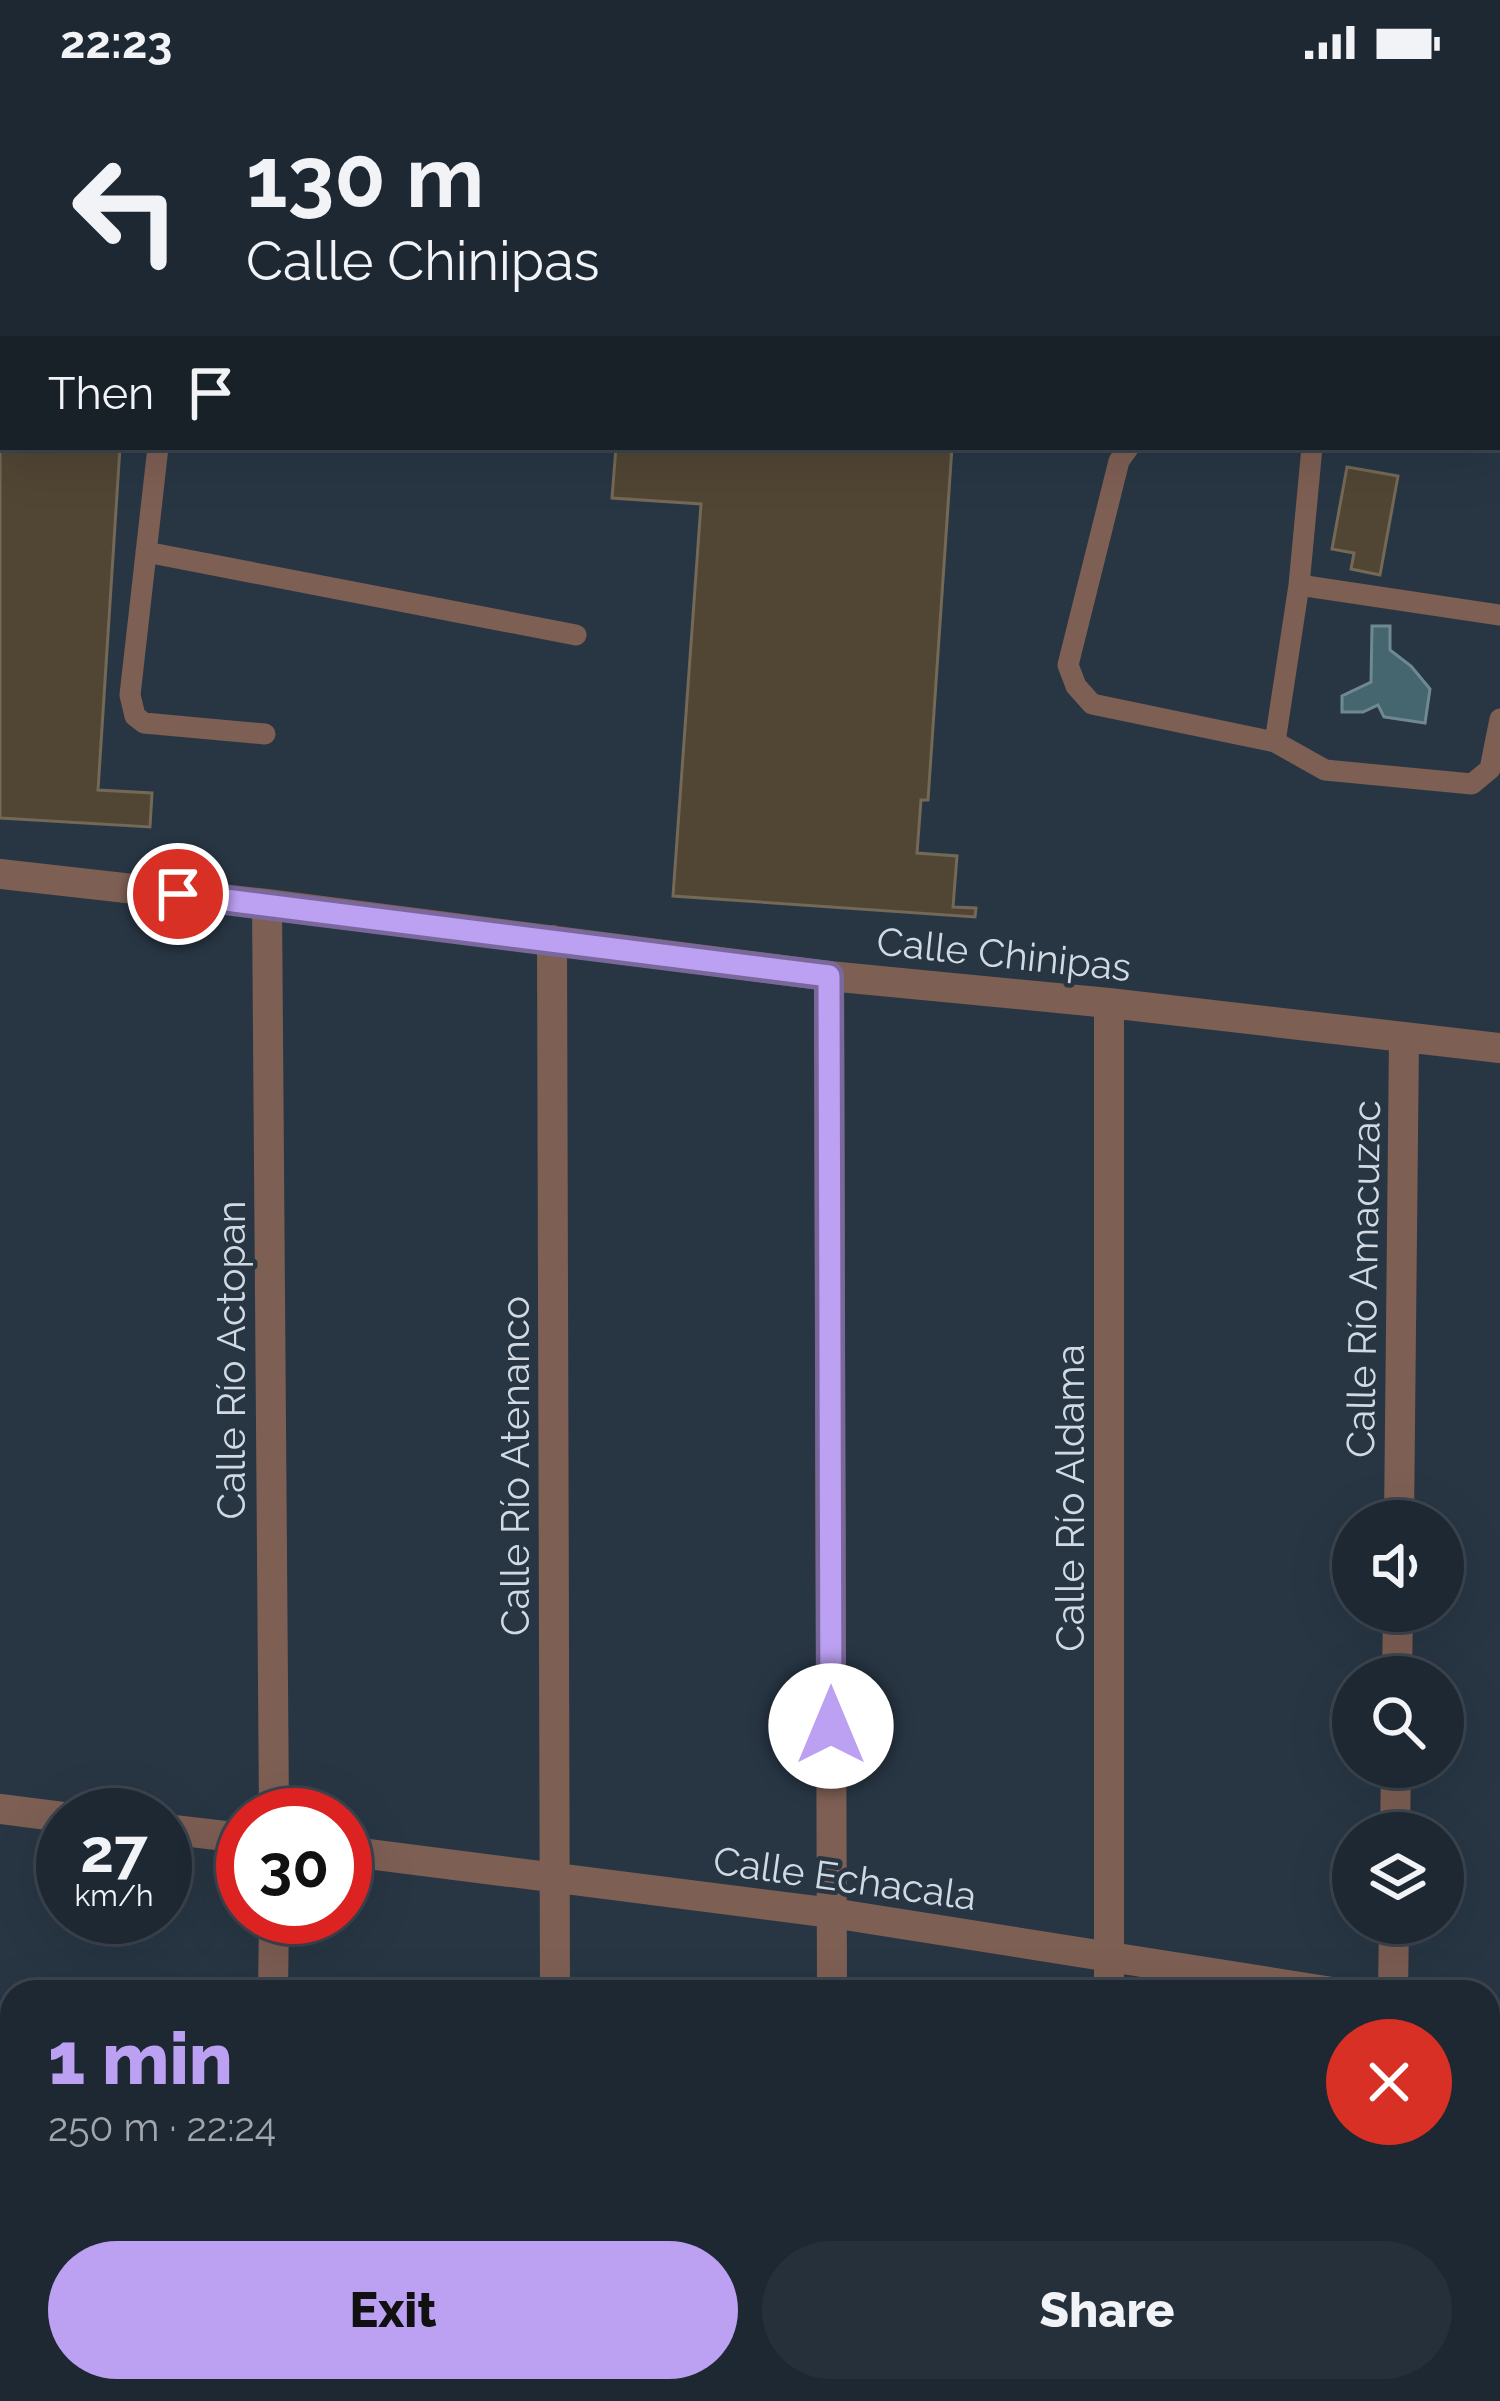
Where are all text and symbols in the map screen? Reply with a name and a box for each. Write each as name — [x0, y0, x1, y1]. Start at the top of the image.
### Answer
text: 22:23 — [60, 16, 172, 69]
text: 130 m — [246, 128, 484, 227]
icon: left — [48, 132, 204, 288]
text: Calle Chinipas — [246, 229, 600, 293]
icon: arrive — [178, 360, 244, 426]
text: Then — [48, 367, 154, 420]
pin — [127, 843, 229, 945]
icon: arrive — [145, 861, 211, 927]
street label: Calle Chinipas — [875, 918, 1133, 990]
street label: Calle Río Amacuzac — [1337, 1100, 1389, 1458]
street label: Calle Río Actopan — [208, 1201, 254, 1519]
street label: Calle Río Atenanco — [492, 1296, 538, 1636]
street label: Calle Río Aldama — [1047, 1344, 1093, 1652]
map controls — [1332, 1500, 1464, 1944]
button: sound — [1332, 1500, 1464, 1632]
button: search — [1332, 1656, 1464, 1788]
position arrow — [768, 1663, 894, 1789]
speed limit sign: 30 — [216, 1788, 372, 1944]
button: layers — [1332, 1812, 1464, 1944]
text: 27 — [80, 1816, 148, 1886]
street label: Calle Echacala — [711, 1837, 979, 1919]
text: km/h — [74, 1878, 154, 1913]
text: 1 min — [48, 2016, 233, 2101]
button: close — [1326, 2019, 1452, 2145]
text: 250 m · 22:24 — [48, 2104, 276, 2150]
button: Exit — [48, 2241, 738, 2379]
button: Share — [762, 2241, 1452, 2379]

